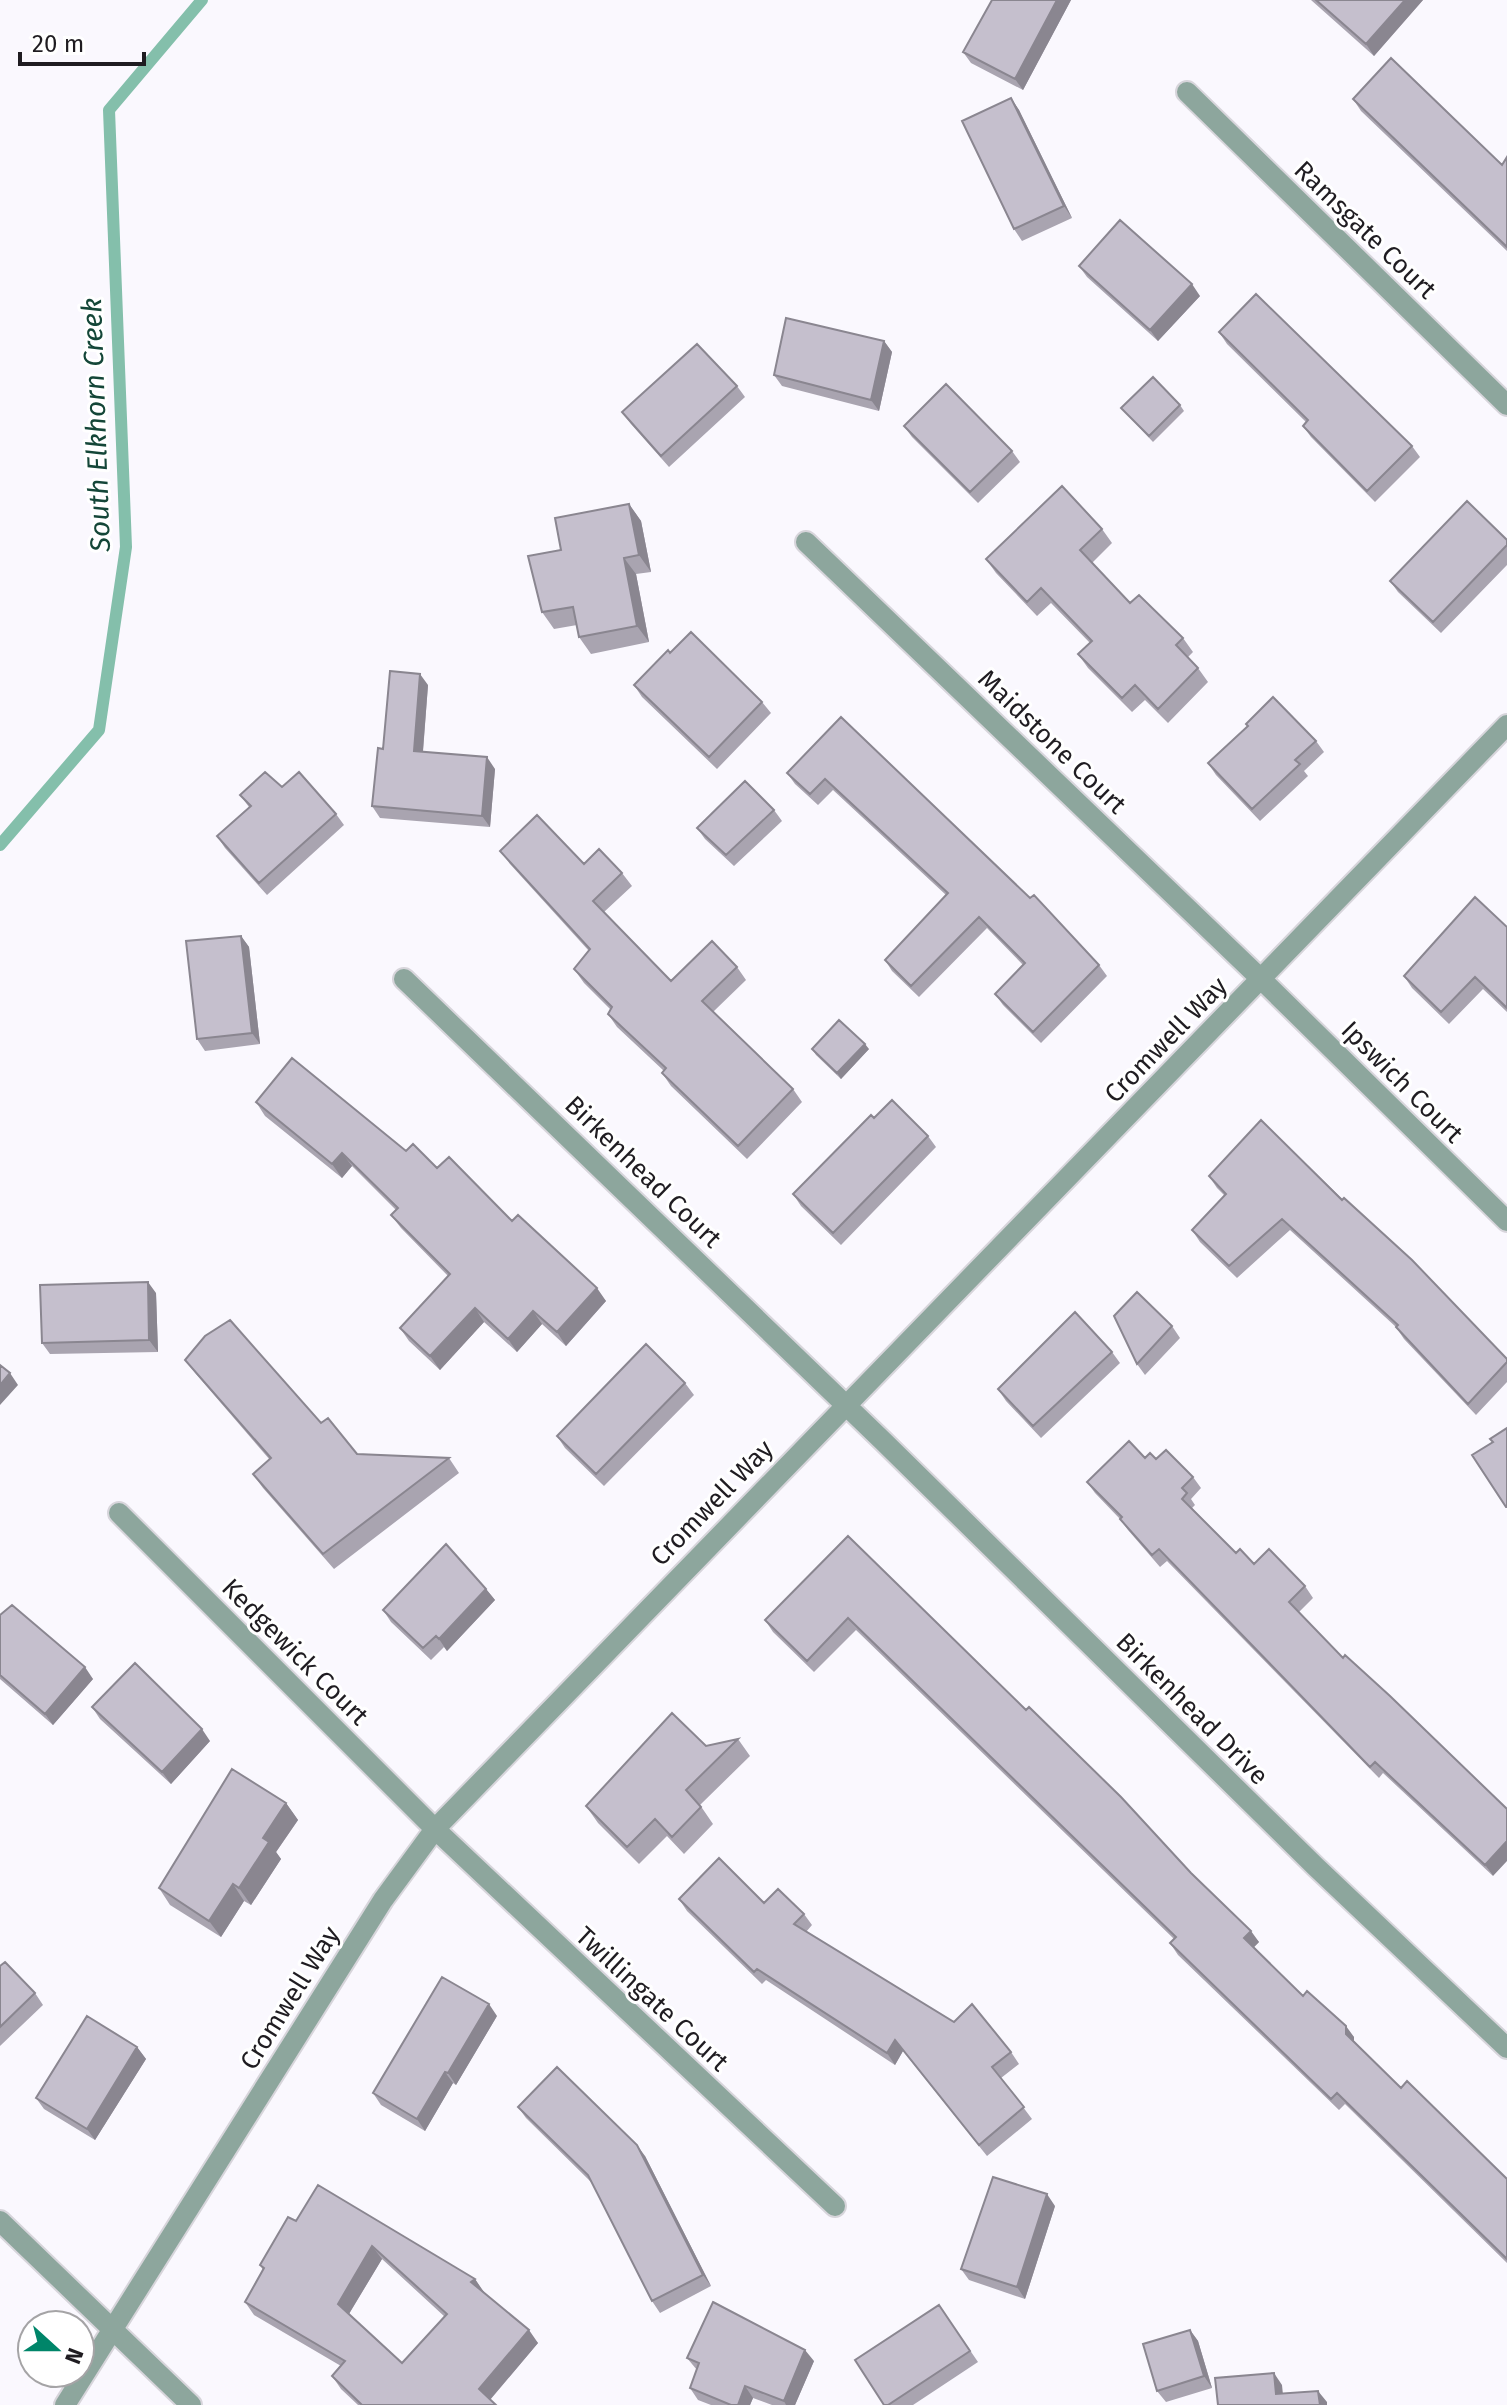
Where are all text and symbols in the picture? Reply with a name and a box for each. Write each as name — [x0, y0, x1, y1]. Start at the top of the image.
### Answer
scale bar — [20, 16, 144, 66]
text: 20 m — [32, 30, 84, 58]
street label: Ramsgate Court — [1288, 155, 1443, 306]
water label: South Elkhorn Creek — [75, 297, 117, 554]
street label: Maidstone Court — [972, 664, 1133, 821]
street label: Cromwell Way — [1098, 970, 1234, 1109]
street label: Ipswich Court — [1335, 1015, 1470, 1150]
street label: Birkenhead Court — [558, 1090, 728, 1255]
street label: Cromwell Way — [644, 1433, 780, 1572]
street label: Kedgewick Court — [215, 1572, 375, 1732]
street label: Birkenhead Drive — [1109, 1626, 1275, 1792]
street label: Cromwell Way — [234, 1920, 346, 2075]
street label: Twillingate Court — [569, 1920, 735, 2078]
north arrow — [16, 2309, 96, 2389]
text: N — [59, 2344, 89, 2368]

